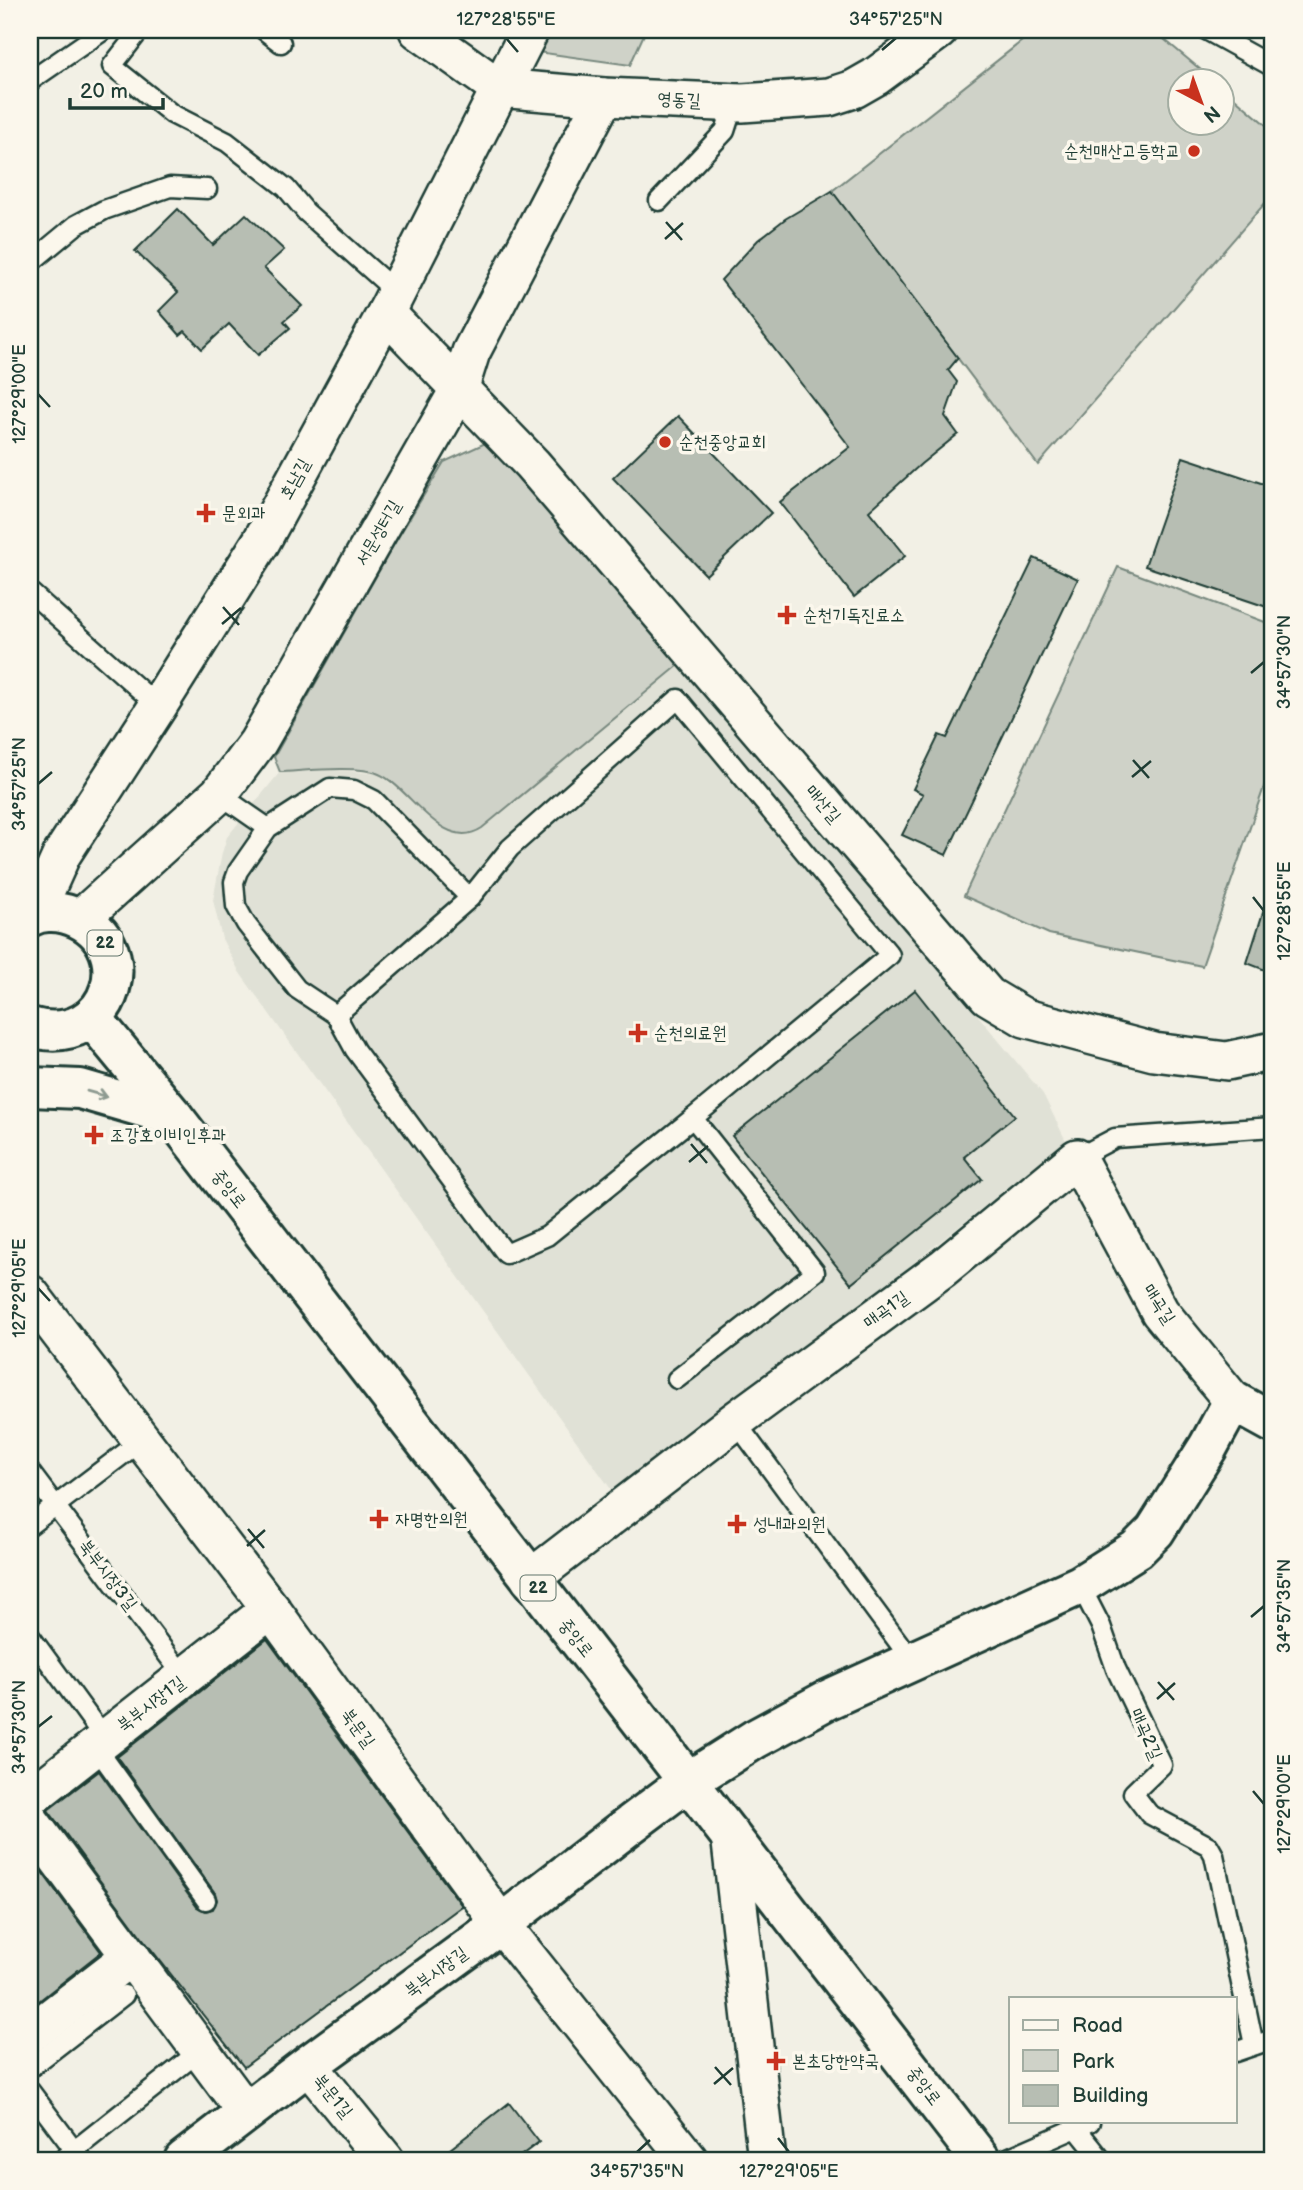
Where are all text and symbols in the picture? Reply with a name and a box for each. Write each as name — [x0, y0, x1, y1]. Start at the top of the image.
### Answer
text: 127°28'55"E — [456, 9, 556, 30]
text: 34°57'25"N — [849, 9, 943, 30]
scale bar — [70, 66, 163, 110]
north arrow — [1166, 66, 1236, 136]
text: 20 m — [80, 79, 128, 104]
street label: 영동길 — [657, 88, 702, 112]
text: N — [1198, 100, 1224, 127]
place label: 순천매산고등학교 — [1064, 141, 1180, 162]
marker: 순천매산고등학교 — [1186, 143, 1202, 159]
text: 127°29'00"E — [9, 344, 30, 444]
place label: 순천중앙교회 — [679, 432, 766, 453]
marker: 순천중앙교회 — [657, 434, 673, 450]
street label: 호남길 — [275, 454, 315, 503]
street label: 서문성터길 — [351, 496, 405, 570]
marker: 문외과 — [196, 503, 216, 523]
place label: 문외과 — [222, 503, 265, 524]
marker: 순천기독진료소 — [777, 605, 797, 625]
place label: 순천기독진료소 — [803, 605, 904, 626]
text: 34°57'30"N — [1274, 615, 1295, 709]
text: 34°57'25"N — [9, 737, 30, 831]
street label: 매산길 — [801, 781, 846, 828]
text: 127°28'55"E — [1274, 861, 1295, 961]
road number: 22 — [88, 931, 122, 956]
marker: 순천의료원 — [628, 1023, 648, 1043]
place label: 순천의료원 — [654, 1023, 726, 1044]
one-way arrow — [86, 1089, 108, 1102]
marker: 조강호이비인후과 — [84, 1125, 104, 1145]
place label: 조강호이비인후과 — [110, 1125, 226, 1146]
street label: 중앙로 — [207, 1165, 251, 1213]
text: 127°29'05"E — [9, 1238, 30, 1338]
street label: 매곡길 — [1138, 1280, 1180, 1328]
street label: 매곡1길 — [859, 1286, 913, 1333]
marker: 자명한의원 — [369, 1509, 389, 1529]
place label: 자명한의원 — [395, 1509, 467, 1530]
marker: 성내과의원 — [727, 1514, 747, 1534]
place label: 성내과의원 — [753, 1514, 825, 1535]
street label: 북부시장3길 — [74, 1535, 142, 1615]
text: 34°57'35"N — [1274, 1559, 1295, 1653]
road number: 22 — [520, 1576, 556, 1600]
street label: 중앙로 — [554, 1614, 598, 1662]
street label: 북부시장1길 — [113, 1671, 189, 1736]
text: 34°57'30"N — [9, 1680, 30, 1774]
street label: 북문길 — [337, 1704, 380, 1752]
street label: 매곡2길 — [1125, 1705, 1167, 1763]
text: 127°29'00"E — [1274, 1754, 1295, 1854]
street label: 북부시장길 — [401, 1942, 472, 2002]
legend — [1009, 1997, 1236, 2124]
text: Road — [1072, 2013, 1123, 2038]
text: Park — [1072, 2049, 1115, 2074]
marker: 본초당한약국 — [766, 2051, 786, 2071]
place label: 본초당한약국 — [792, 2051, 879, 2072]
street label: 중앙로 — [903, 2062, 945, 2110]
street label: 북문1길 — [309, 2070, 357, 2123]
text: Building — [1072, 2083, 1148, 2108]
text: 34°57'35"N — [590, 2161, 684, 2182]
text: 127°29'05"E — [739, 2161, 839, 2182]

